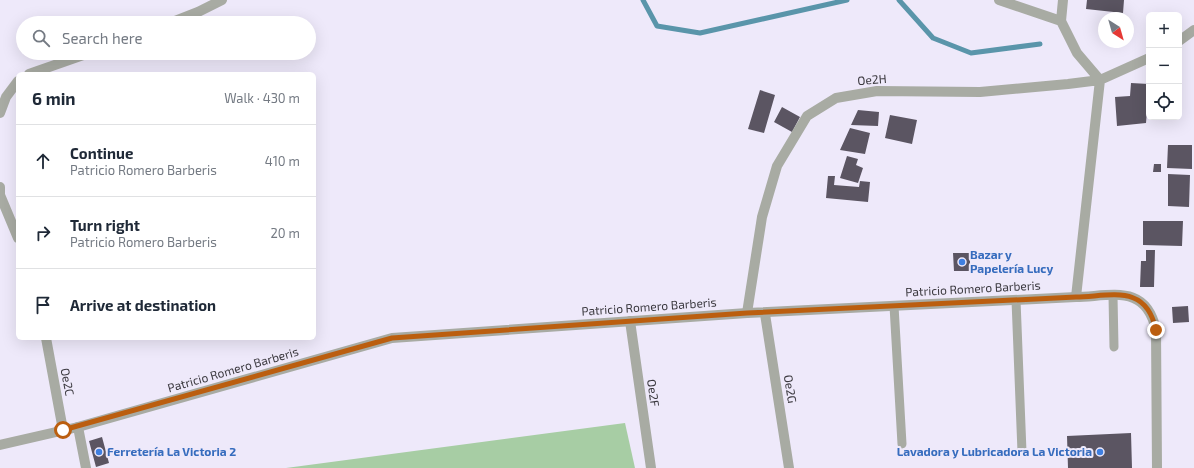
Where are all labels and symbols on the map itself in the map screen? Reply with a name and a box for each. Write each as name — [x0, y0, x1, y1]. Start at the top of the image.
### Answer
north arrow — [1098, 12, 1134, 48]
street label: Oe2H — [857, 71, 887, 87]
place label: Bazar y Papelería Lucy — [970, 247, 1053, 276]
marker: Bazar y Papelería Lucy — [957, 257, 967, 267]
street label: Patricio Romero Barberis — [905, 277, 1041, 299]
street label: Patricio Romero Barberis — [581, 294, 717, 318]
route end — [1147, 321, 1165, 339]
street label: Patricio Romero Barberis — [166, 344, 300, 394]
street label: Oe2C — [58, 367, 78, 397]
street label: Oe2G — [782, 374, 800, 404]
street label: Oe2F — [645, 378, 663, 408]
route start — [54, 421, 72, 439]
place label: Ferretería La Victoria 2 — [107, 444, 236, 458]
place label: Lavadora y Lubricadora La Victoria — [897, 444, 1092, 459]
marker: Ferretería La Victoria 2 — [94, 447, 104, 457]
marker: Lavadora y Lubricadora La Victoria — [1095, 447, 1105, 457]

